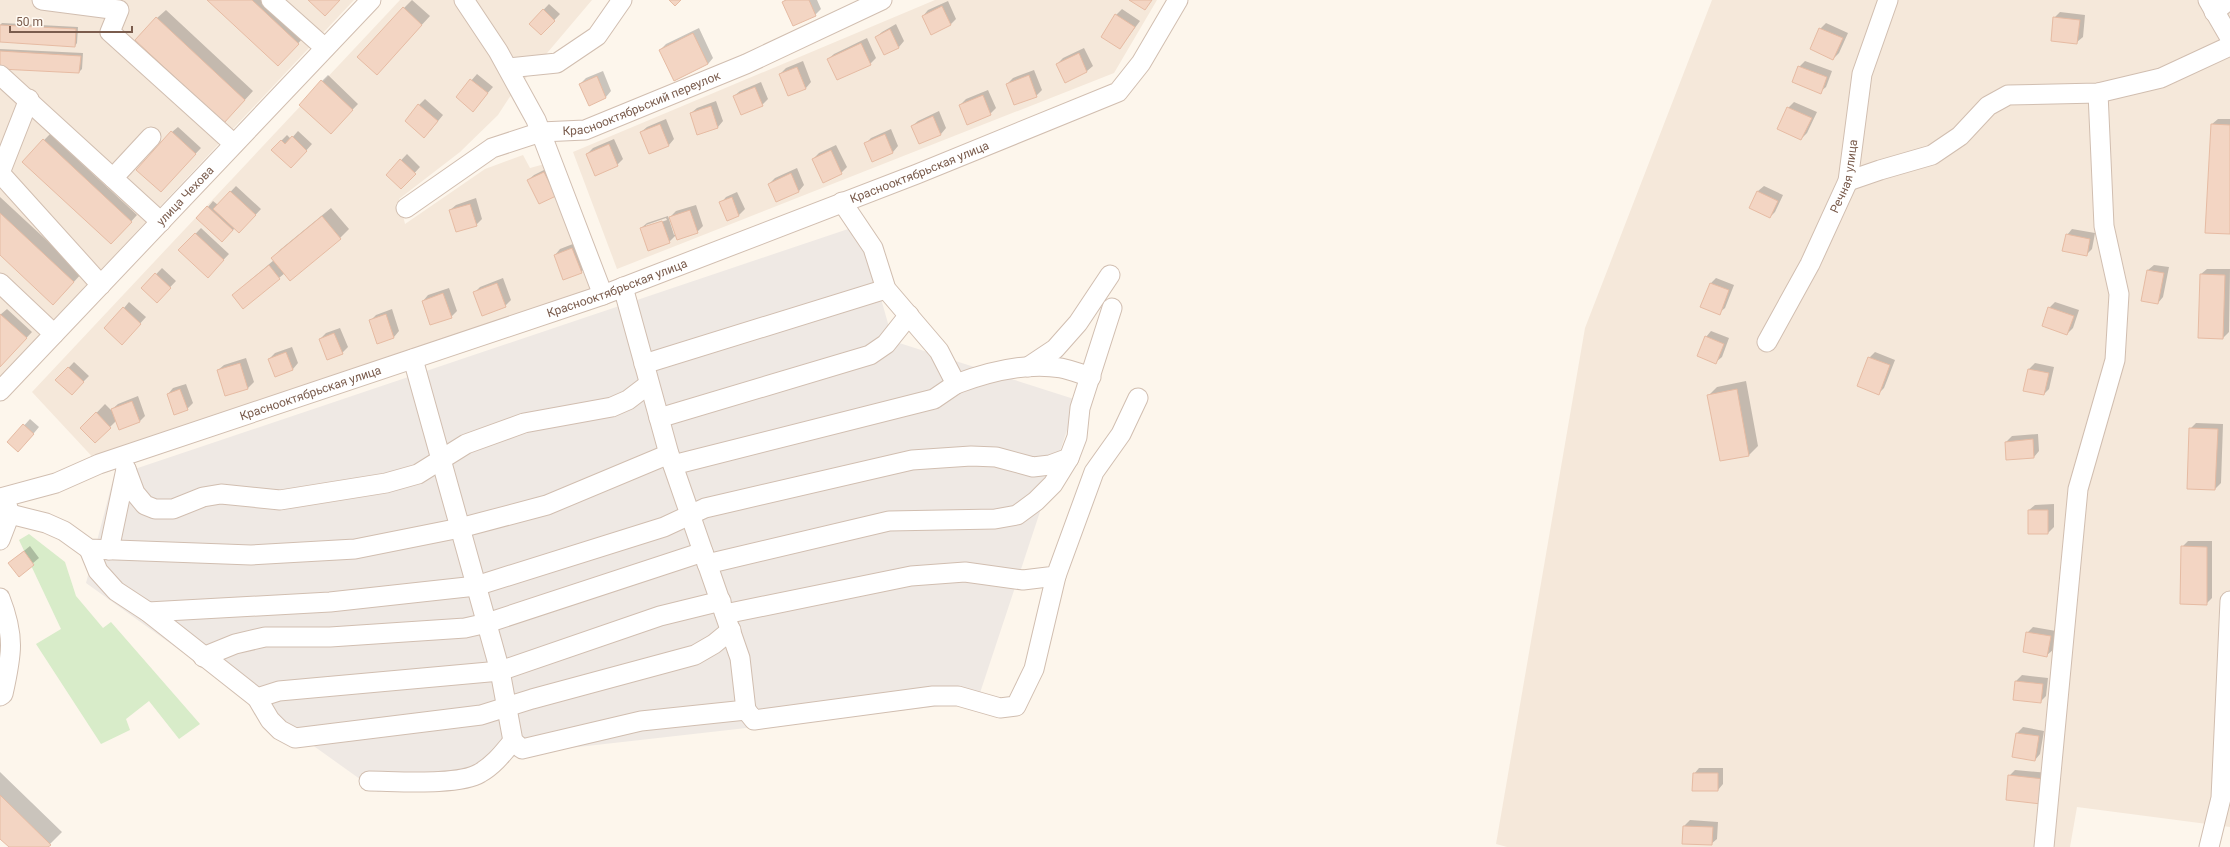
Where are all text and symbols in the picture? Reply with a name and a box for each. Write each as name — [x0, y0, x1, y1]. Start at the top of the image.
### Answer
scale bar — [10, 8, 132, 34]
text: 50 m — [16, 15, 43, 29]
street label: Краснооктябрьский переулок — [562, 68, 723, 138]
street label: Краснооктябрьская улица — [848, 138, 991, 206]
street label: Речная улица — [1827, 139, 1860, 215]
street label: улица Чехова — [154, 163, 217, 228]
street label: Краснооктябрьская улица — [545, 256, 689, 320]
street label: Краснооктябрьская улица — [238, 363, 383, 423]

